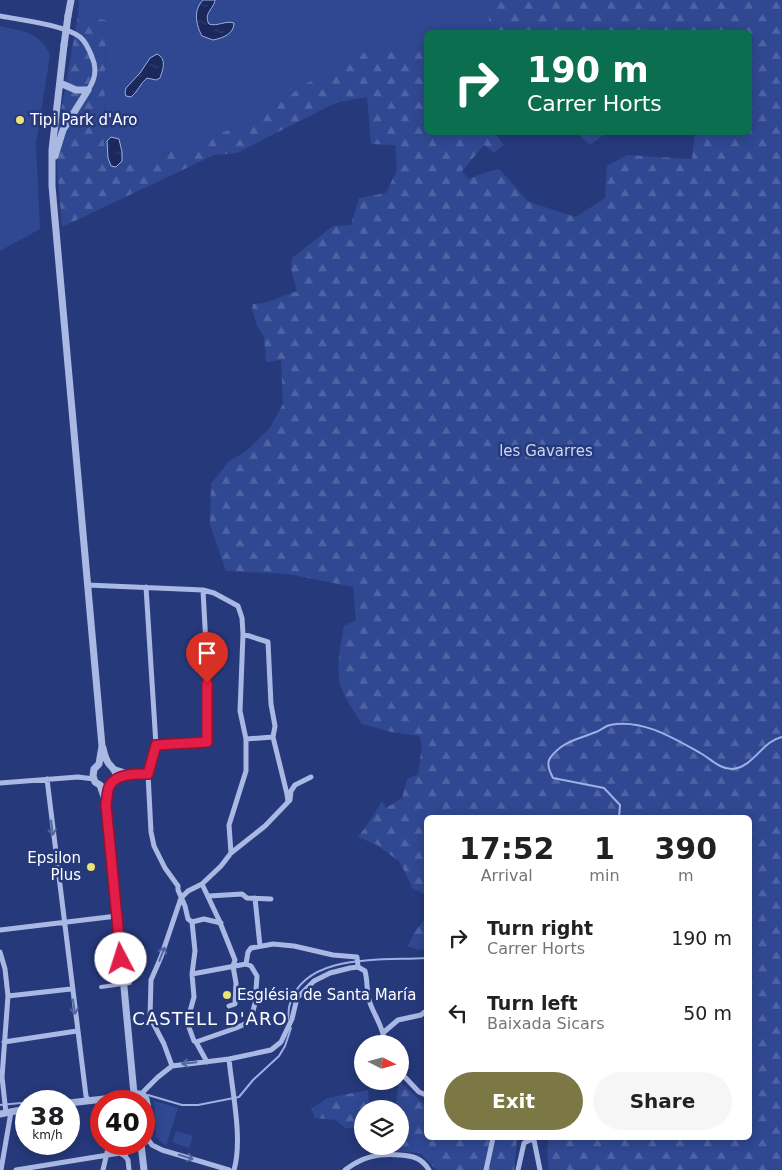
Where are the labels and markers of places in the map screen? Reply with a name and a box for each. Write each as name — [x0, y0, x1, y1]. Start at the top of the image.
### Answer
place label: Tipi Park d'Aro — [29, 111, 137, 129]
marker: Tipi Park d'Aro — [14, 114, 26, 126]
pin — [186, 632, 228, 683]
place label: Epsilon Plus — [27, 849, 81, 884]
marker: Epsilon Plus — [85, 861, 97, 873]
place label: Església de Santa María — [237, 986, 416, 1004]
marker: Església de Santa María — [221, 989, 233, 1001]

